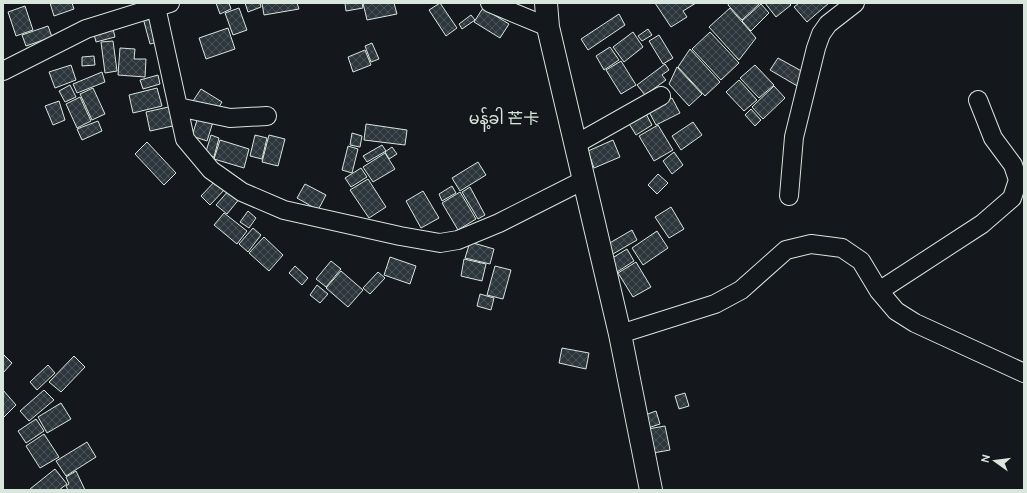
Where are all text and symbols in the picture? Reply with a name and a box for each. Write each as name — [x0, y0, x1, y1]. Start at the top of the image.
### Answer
district label: မန့်ခါ 芒卡 — [469, 107, 539, 132]
north arrow — [975, 441, 1015, 481]
text: N — [978, 453, 992, 464]

